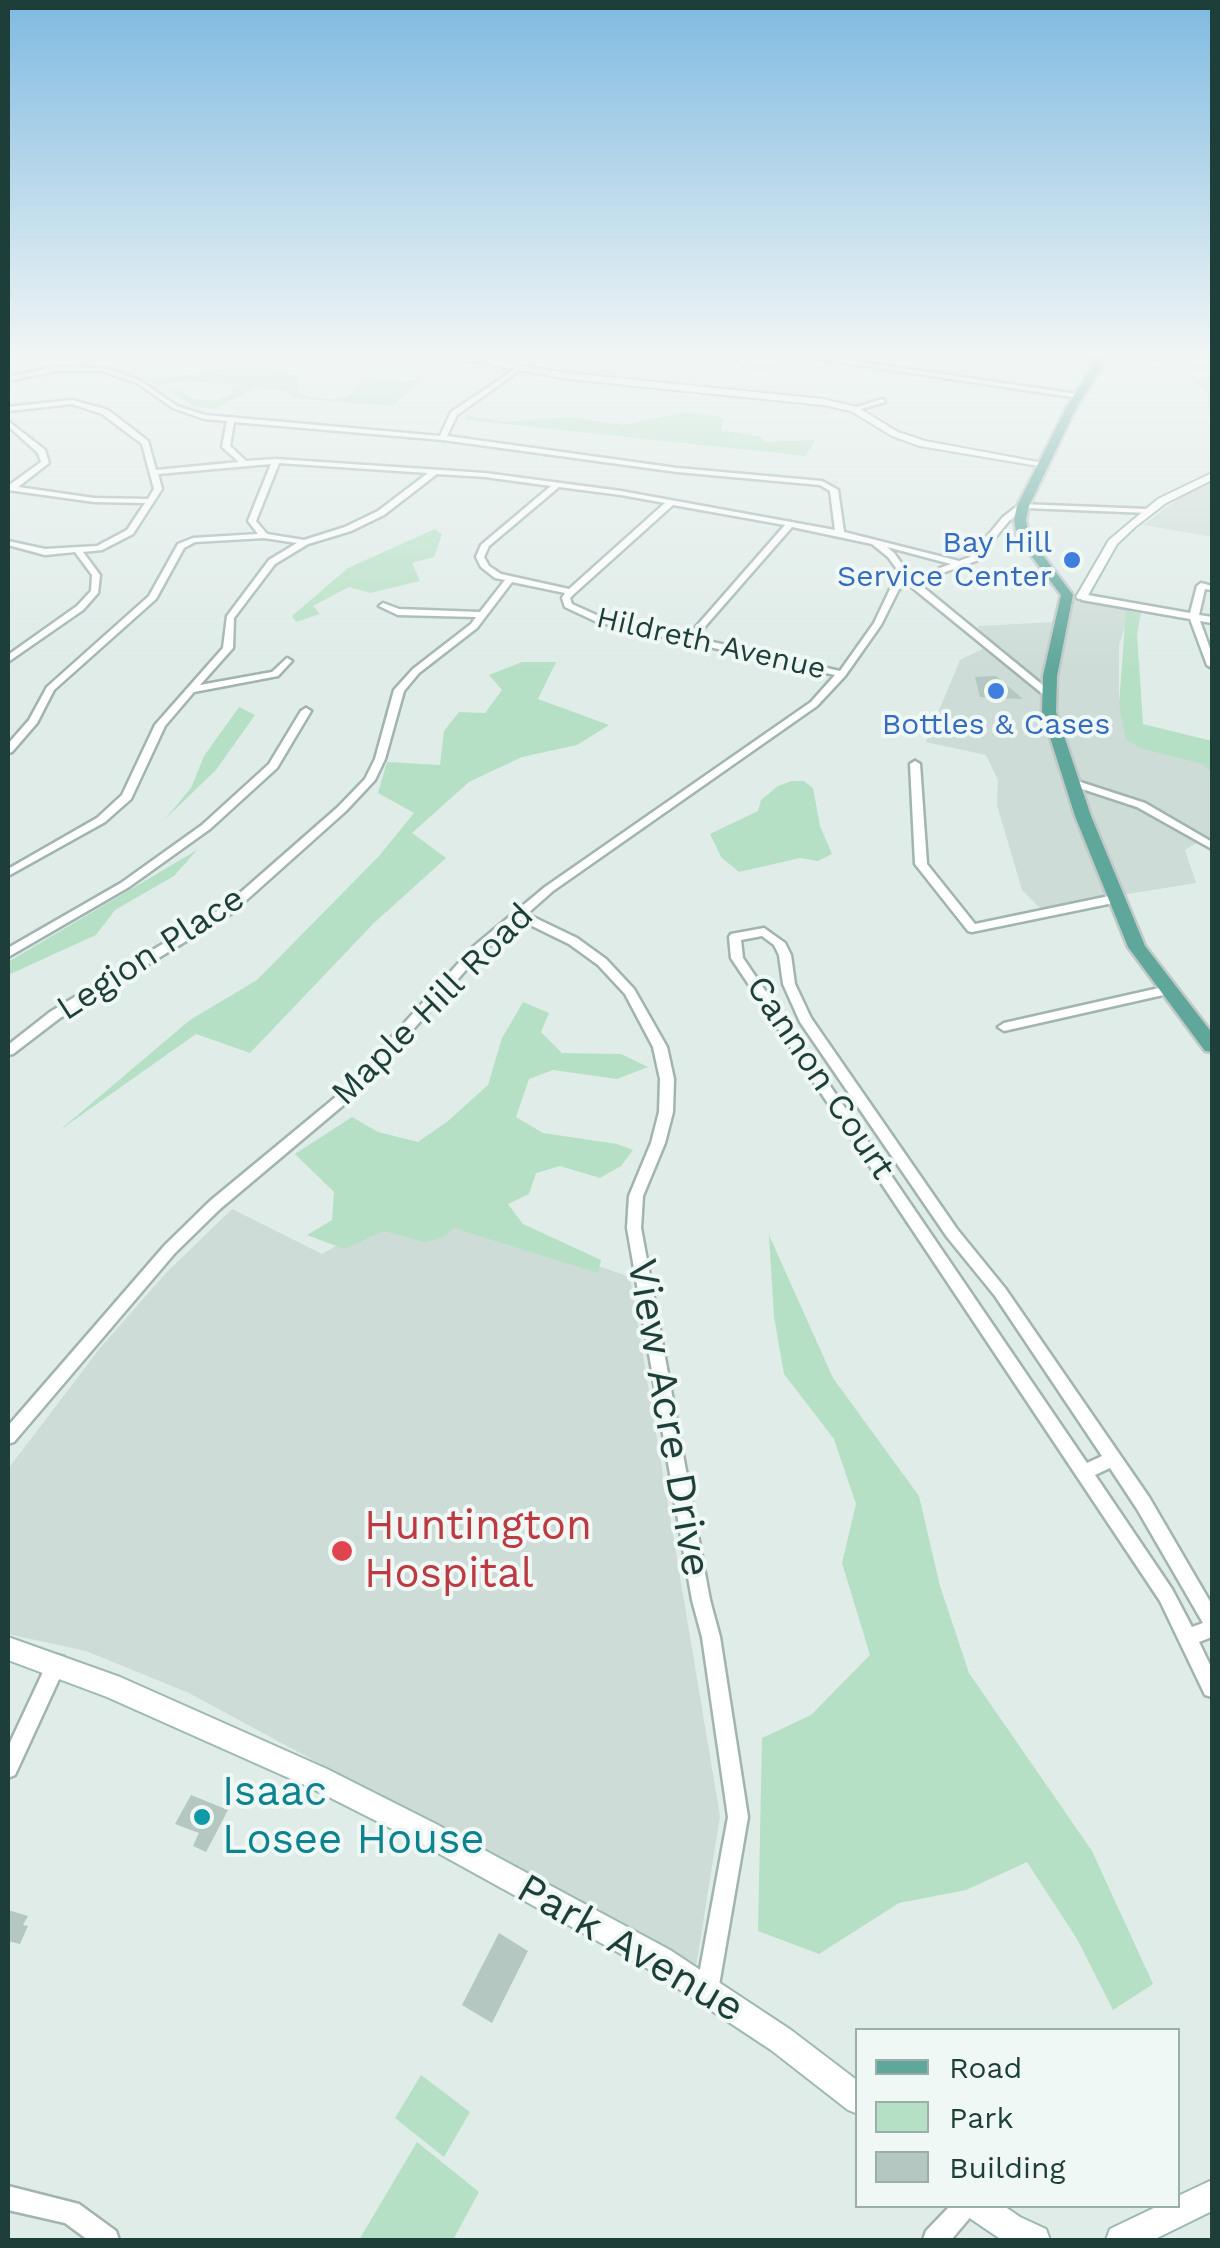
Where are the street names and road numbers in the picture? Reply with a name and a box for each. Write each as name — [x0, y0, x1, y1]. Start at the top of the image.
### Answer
street label: Hildreth Avenue — [593, 600, 829, 688]
street label: Legion Place — [49, 878, 253, 1030]
street label: Maple Hill Road — [323, 895, 543, 1115]
street label: Cannon Court — [737, 968, 903, 1188]
street label: View Acre Drive — [615, 1255, 721, 1581]
street label: Park Avenue — [508, 1864, 752, 2034]

